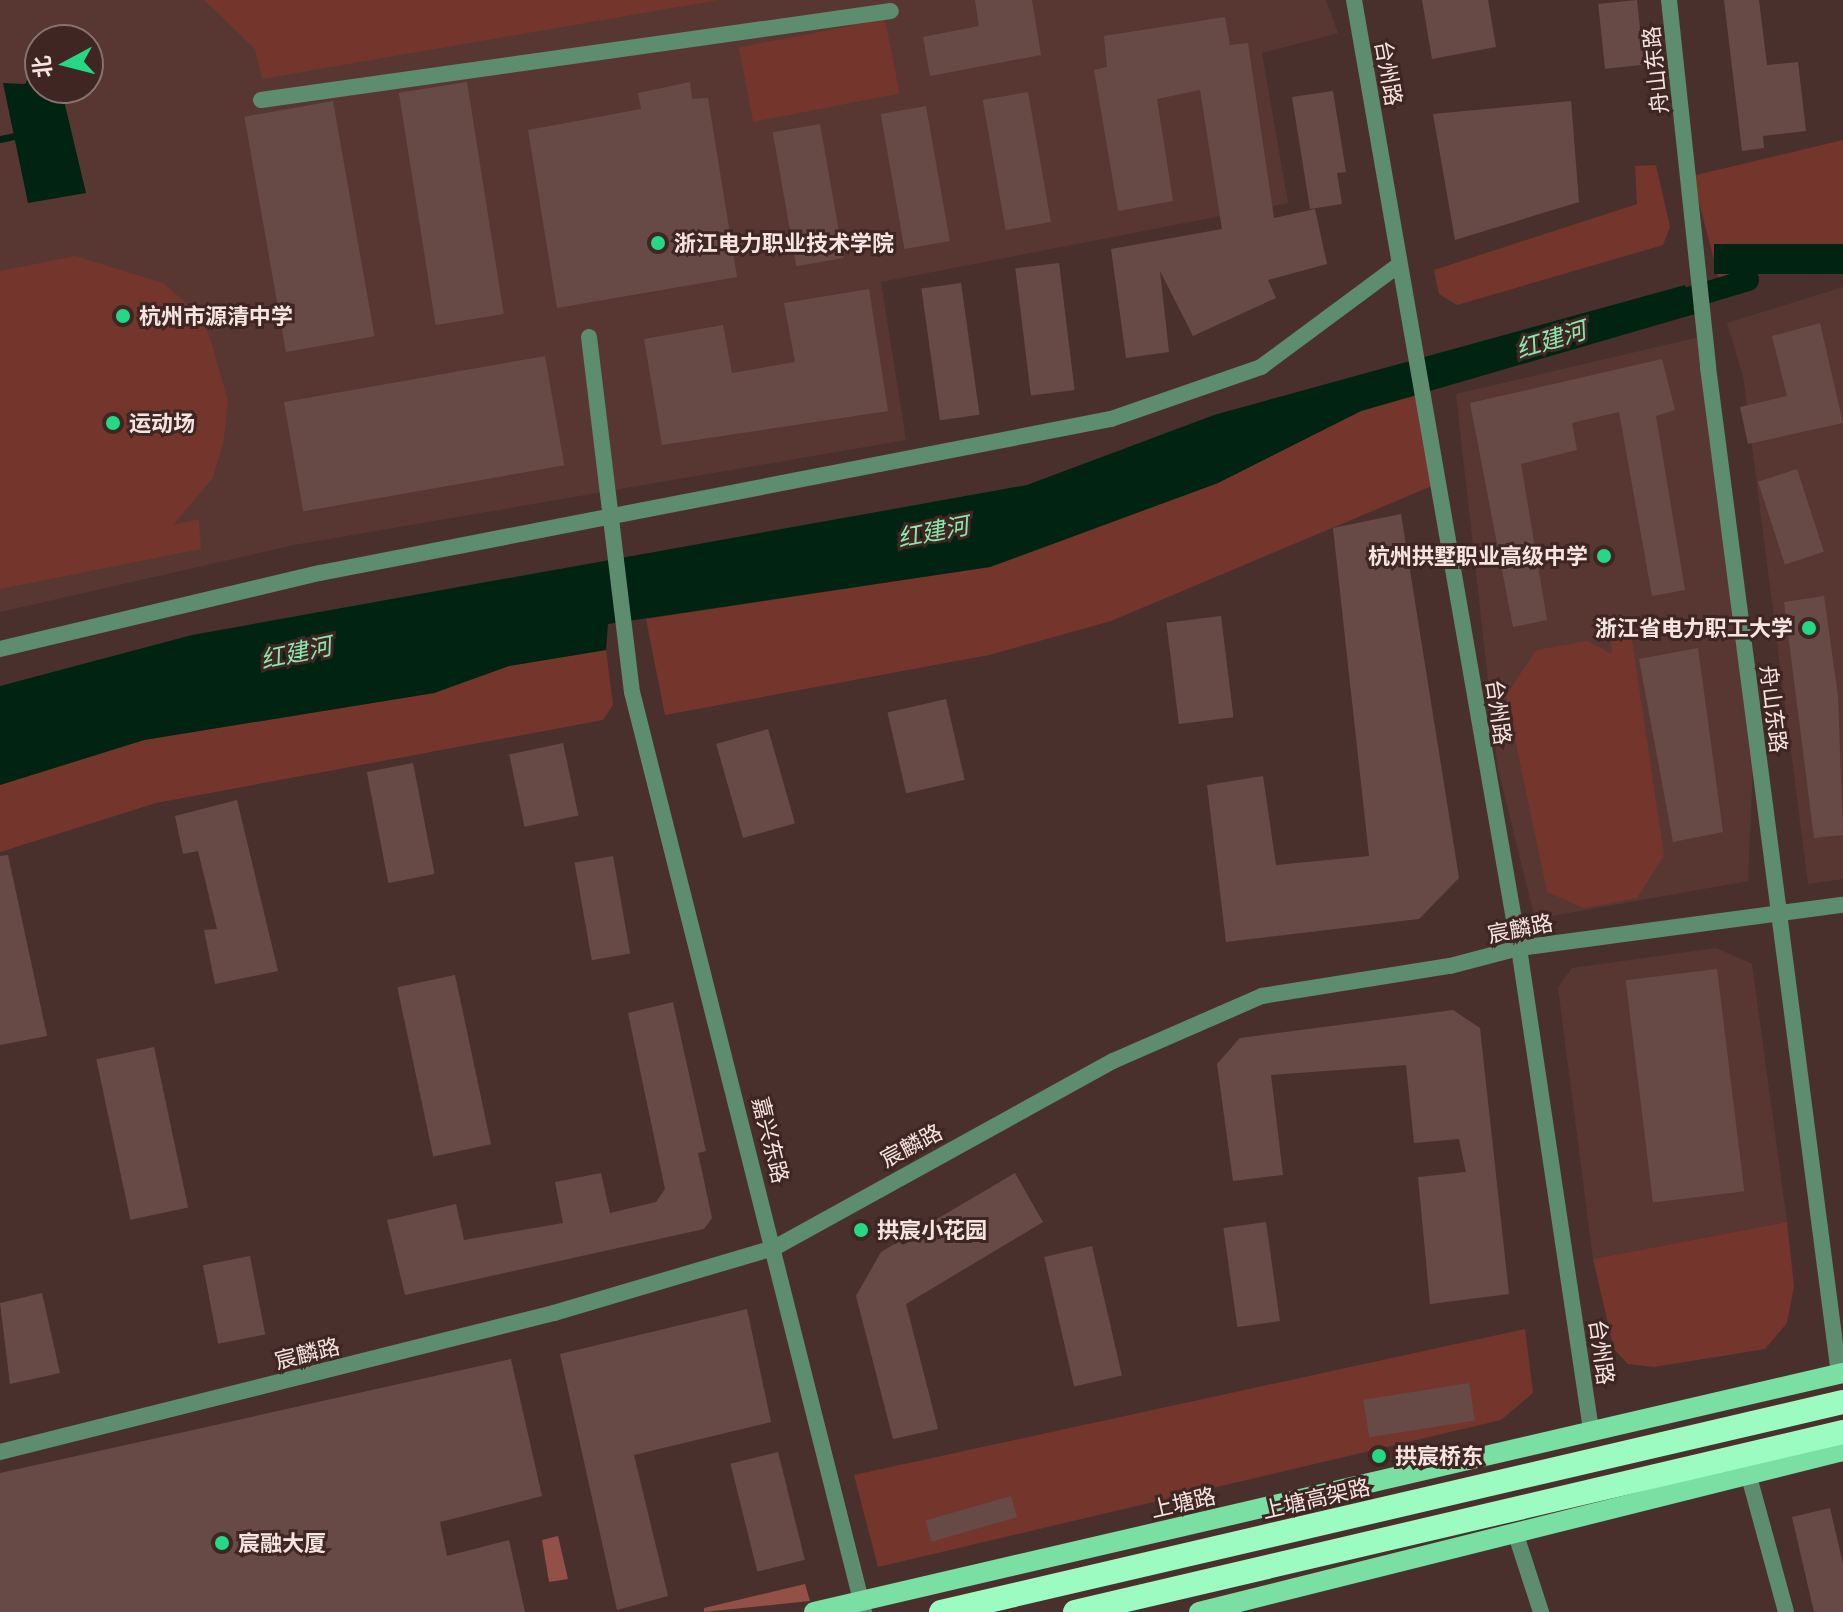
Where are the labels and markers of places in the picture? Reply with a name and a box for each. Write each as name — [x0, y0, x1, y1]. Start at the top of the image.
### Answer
place label: 浙江电力职业技术学院 — [674, 230, 894, 256]
marker: 浙江电力职业技术学院 — [649, 234, 667, 252]
place label: 杭州市源清中学 — [139, 303, 293, 329]
marker: 杭州市源清中学 — [114, 307, 132, 325]
place label: 运动场 — [129, 410, 195, 436]
marker: 运动场 — [104, 414, 122, 432]
place label: 杭州拱墅职业高级中学 — [1368, 543, 1588, 569]
marker: 杭州拱墅职业高级中学 — [1595, 547, 1613, 565]
place label: 浙江省电力职工大学 — [1595, 615, 1793, 641]
marker: 浙江省电力职工大学 — [1800, 619, 1818, 637]
place label: 拱宸小花园 — [877, 1217, 987, 1243]
marker: 拱宸小花园 — [852, 1221, 870, 1239]
place label: 拱宸桥东 — [1395, 1443, 1483, 1469]
marker: 拱宸桥东 — [1370, 1447, 1388, 1465]
place label: 宸融大厦 — [238, 1530, 326, 1556]
marker: 宸融大厦 — [213, 1534, 231, 1552]

